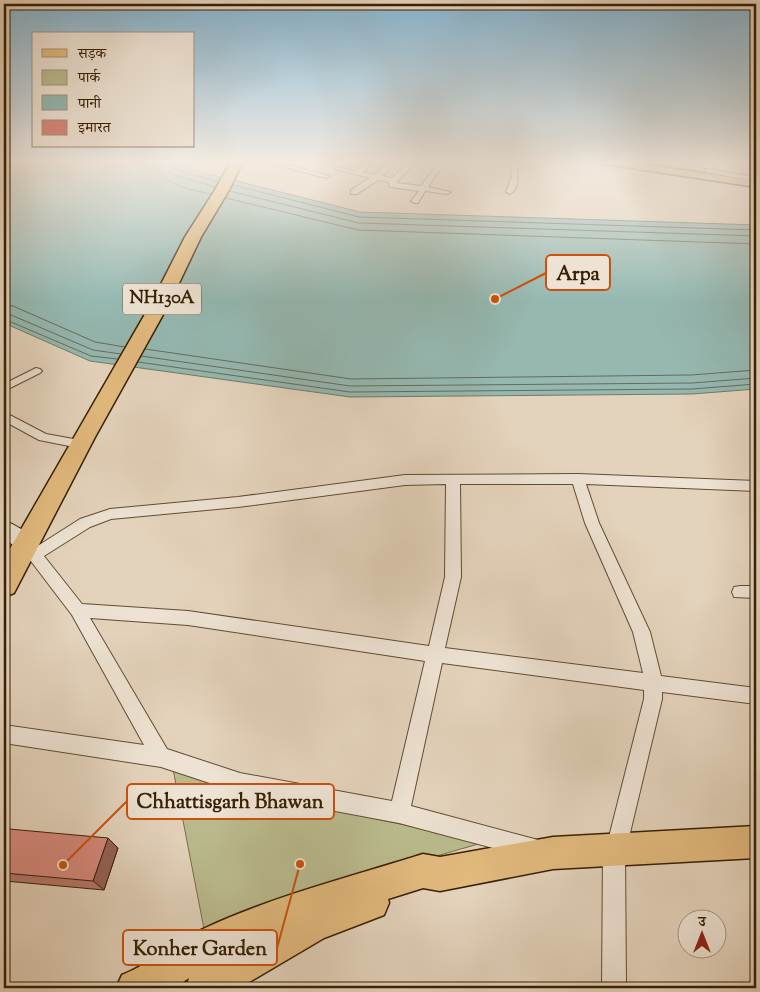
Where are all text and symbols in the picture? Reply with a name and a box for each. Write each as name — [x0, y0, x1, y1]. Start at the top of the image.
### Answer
legend — [32, 32, 195, 148]
text: सड़क — [77, 44, 107, 65]
text: पार्क — [77, 68, 101, 89]
text: पानी — [77, 94, 102, 115]
text: इमारत — [77, 118, 112, 139]
callout: Arpa — [546, 255, 610, 290]
text: Arpa — [556, 261, 601, 290]
road number: NH130A — [123, 284, 201, 314]
callout: Chhattisgarh Bhawan — [127, 784, 334, 819]
text: Chhattisgarh Bhawan — [136, 789, 324, 818]
north arrow — [678, 910, 728, 960]
text: उ — [697, 913, 706, 933]
callout: Konher Garden — [123, 930, 277, 965]
text: Konher Garden — [133, 936, 267, 965]

